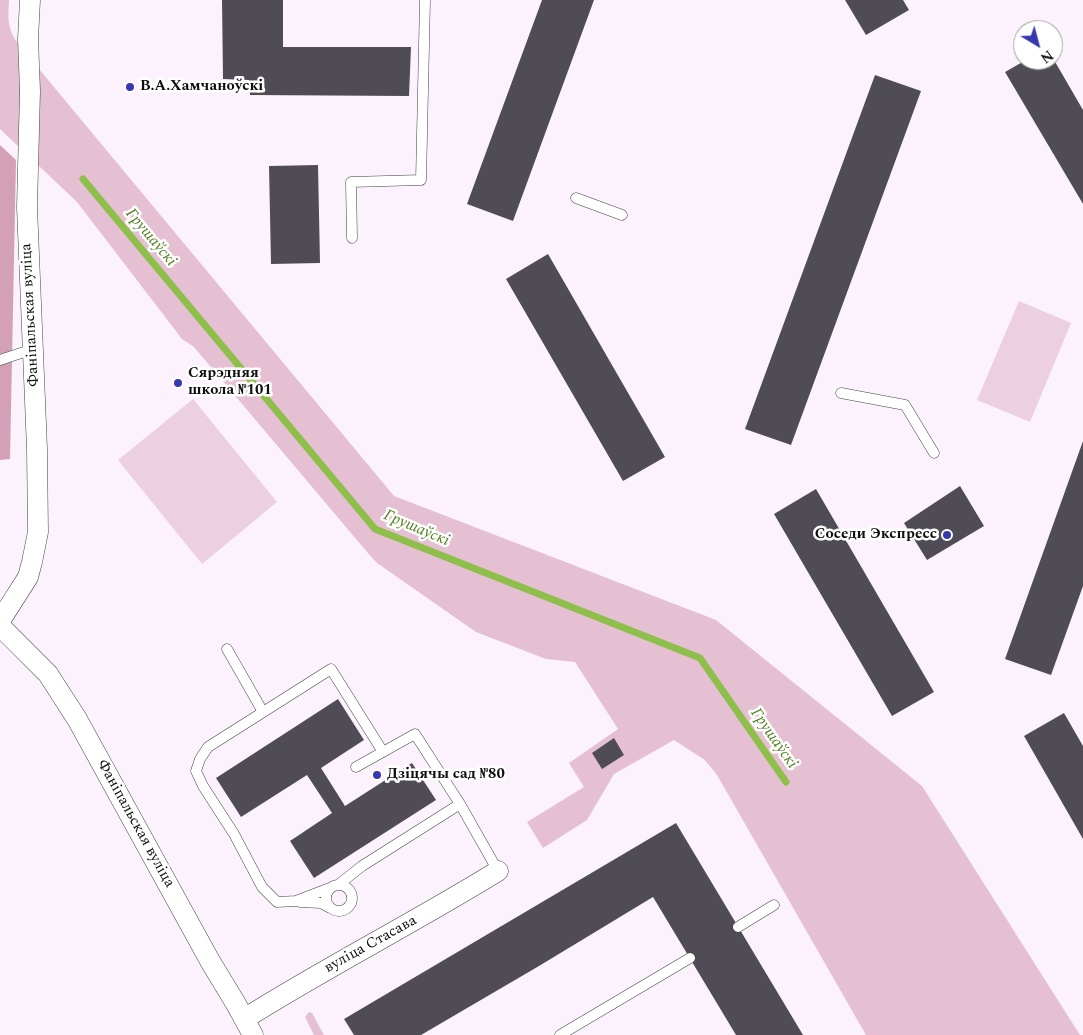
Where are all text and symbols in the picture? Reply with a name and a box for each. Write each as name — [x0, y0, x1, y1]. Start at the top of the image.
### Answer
north arrow — [1013, 20, 1063, 70]
text: N — [1036, 45, 1058, 68]
place label: В.А.Хамчаноўскі — [140, 78, 263, 96]
marker: В.А.Хамчаноўскі — [124, 81, 136, 93]
water label: Грушаўскі — [120, 205, 180, 271]
street label: Фаніпальская вуліца — [18, 243, 44, 387]
place label: Сярэдняя школа №101 — [188, 365, 272, 400]
marker: Сярэдняя школа №101 — [172, 377, 184, 389]
water label: Грушаўскі — [380, 507, 452, 551]
place label: Соседи Экспресс — [815, 526, 937, 544]
marker: Соседи Экспресс — [941, 529, 953, 541]
water label: Грушаўскі — [745, 705, 801, 773]
street label: Фаніпальская вуліца — [92, 757, 178, 891]
place label: Дзіцячы сад №80 — [387, 766, 505, 784]
marker: Дзіцячы сад №80 — [371, 769, 383, 781]
street label: вуліца Стасава — [322, 912, 420, 978]

